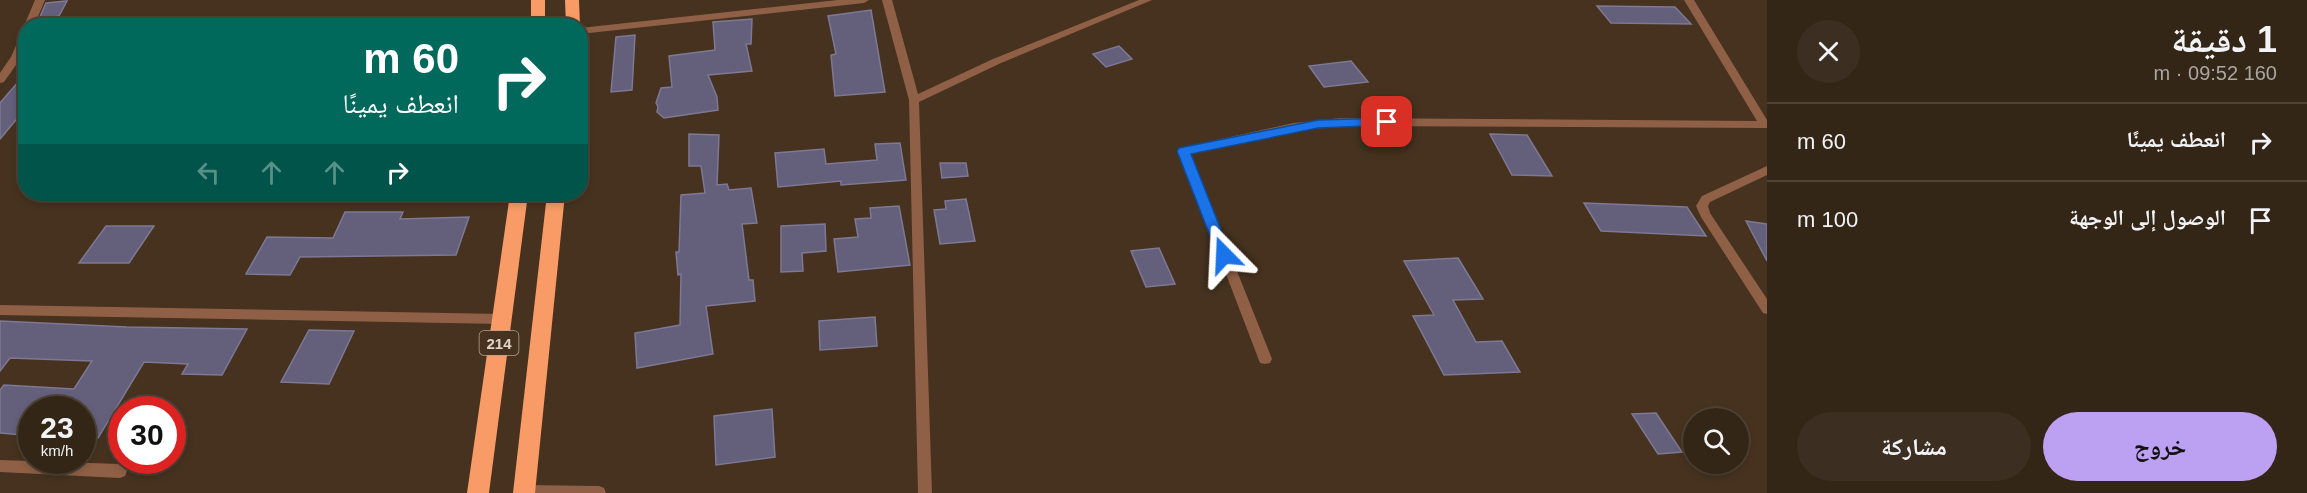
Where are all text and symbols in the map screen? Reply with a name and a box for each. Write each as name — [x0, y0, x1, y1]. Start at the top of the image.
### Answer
text: 1 دقيقة — [2171, 19, 2277, 60]
button: close — [1797, 20, 1860, 83]
text: 60 m — [363, 35, 459, 82]
icon: right — [480, 42, 558, 120]
text: 160 m · 09:52 — [2154, 62, 2277, 84]
text: انعطف يمينًا — [343, 89, 459, 119]
pin — [1361, 96, 1412, 147]
icon: arrive — [1370, 105, 1403, 138]
icon: right — [2244, 126, 2277, 159]
text: انعطف يمينًا — [2127, 127, 2226, 152]
text: 60 m — [1797, 129, 1846, 154]
icon: left — [192, 156, 225, 189]
icon: ahead — [255, 156, 288, 189]
icon: ahead — [318, 156, 351, 189]
icon: right — [381, 156, 414, 189]
icon: arrive — [2244, 204, 2277, 237]
text: الوصول إلى الوجهة — [2069, 205, 2226, 230]
text: 100 m — [1797, 207, 1858, 232]
position arrow — [1192, 223, 1256, 287]
road number: 214 — [480, 331, 518, 355]
speed limit sign: 30 — [108, 396, 186, 474]
map controls — [1683, 408, 1749, 474]
button: search — [1683, 408, 1749, 474]
text: 23 — [40, 411, 74, 444]
button: مشاركة — [1797, 412, 2031, 481]
button: خروج — [2043, 412, 2277, 481]
text: km/h — [41, 442, 73, 459]

